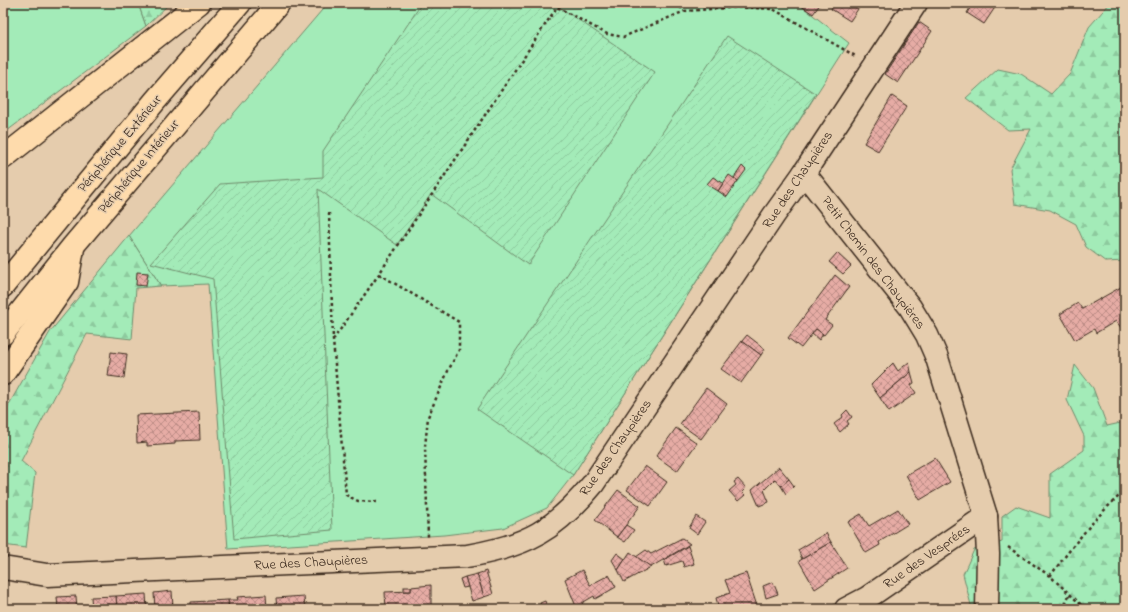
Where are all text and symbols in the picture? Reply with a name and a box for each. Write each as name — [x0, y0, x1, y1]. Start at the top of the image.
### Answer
street label: Périphérique Extérieur — [73, 90, 168, 198]
street label: Périphérique Intérieur — [93, 115, 185, 219]
street label: Rue des Chaupières — [757, 127, 839, 233]
street label: Petit Chemin des Chaupières — [816, 192, 930, 334]
street label: Rue des Chaupières — [575, 395, 657, 501]
street label: Rue des Vesprées — [879, 519, 975, 595]
street label: Rue des Chaupières — [253, 550, 369, 576]

